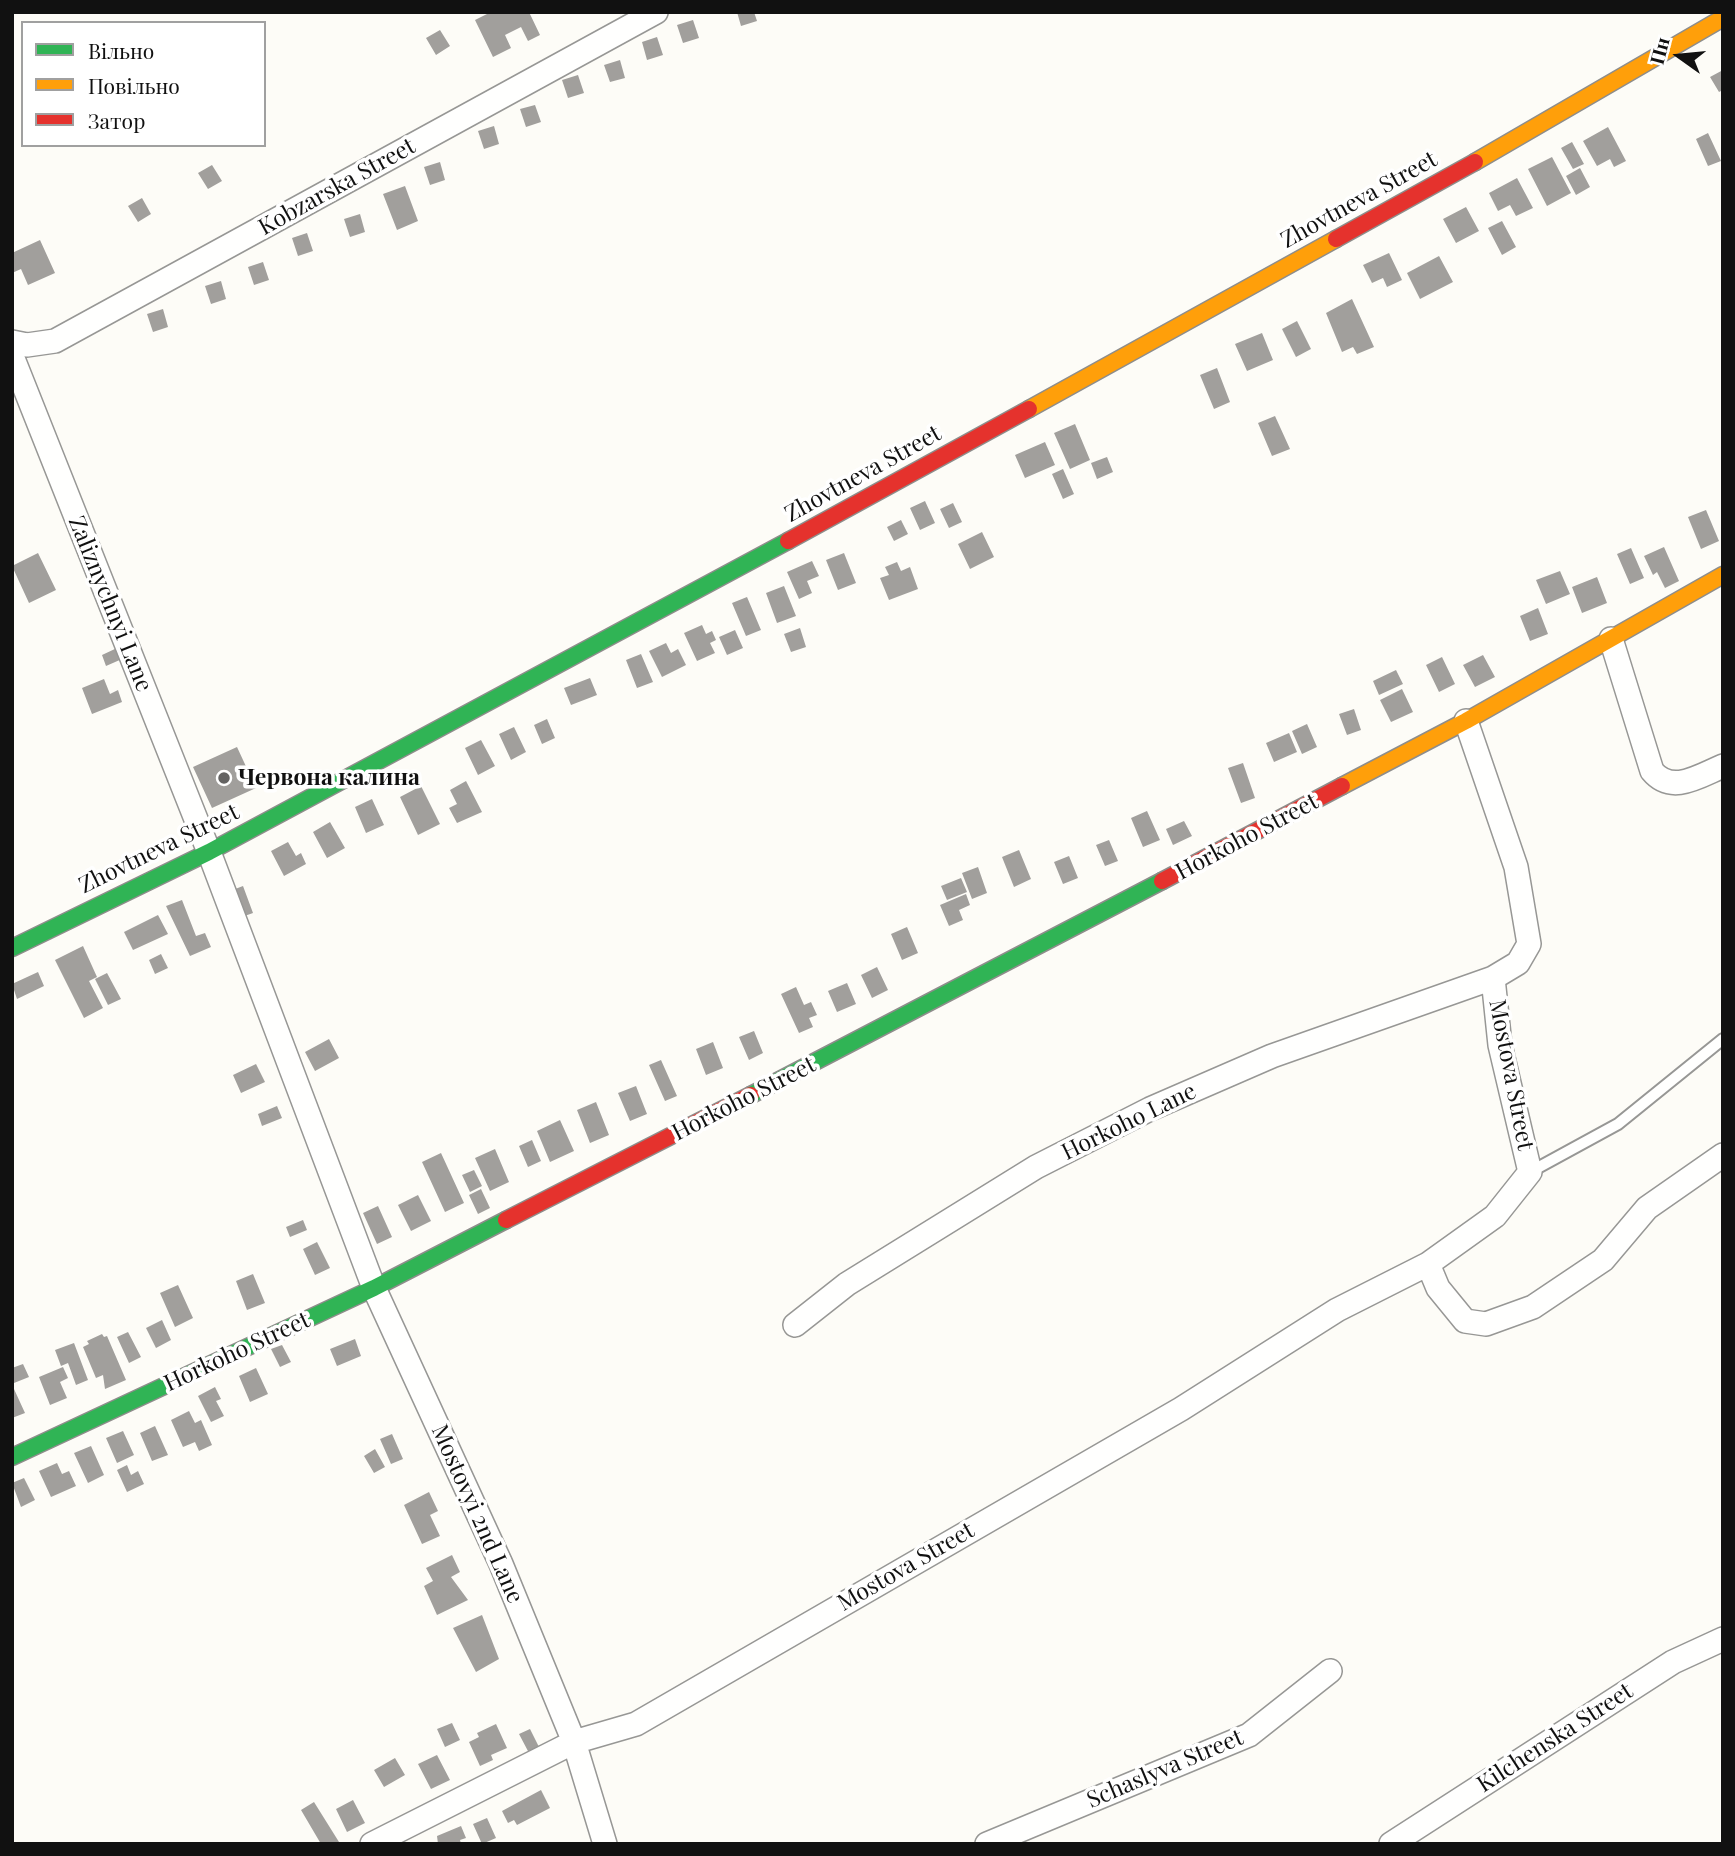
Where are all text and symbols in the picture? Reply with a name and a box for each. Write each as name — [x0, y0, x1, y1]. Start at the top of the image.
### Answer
legend — [21, 21, 266, 147]
north arrow — [1644, 21, 1714, 91]
text: Пн — [1643, 34, 1675, 67]
text: Вільно — [88, 36, 154, 64]
text: Повільно — [88, 71, 180, 99]
text: Затор — [88, 106, 145, 134]
street label: Kobzarska Street — [254, 133, 420, 241]
street label: Zhovtneva Street — [1276, 146, 1442, 254]
street label: Zhovtneva Street — [780, 420, 946, 528]
street label: Zaliznychnyi Lane — [62, 512, 158, 696]
place label: Червона калина — [238, 764, 420, 792]
marker: Червона калина — [216, 770, 232, 786]
street label: Horkoho Street — [1171, 788, 1323, 886]
street label: Zhovtneva Street — [75, 798, 243, 900]
street label: Mostova Street — [1483, 997, 1539, 1153]
street label: Horkoho Street — [668, 1051, 820, 1147]
street label: Horkoho Lane — [1057, 1078, 1201, 1166]
street label: Horkoho Street — [160, 1306, 314, 1398]
street label: Mostovyi 2nd Lane — [425, 1420, 529, 1608]
street label: Mostova Street — [833, 1517, 979, 1617]
street label: Kilchenska Street — [1472, 1677, 1638, 1799]
street label: Schaslyva Street — [1083, 1724, 1247, 1814]

